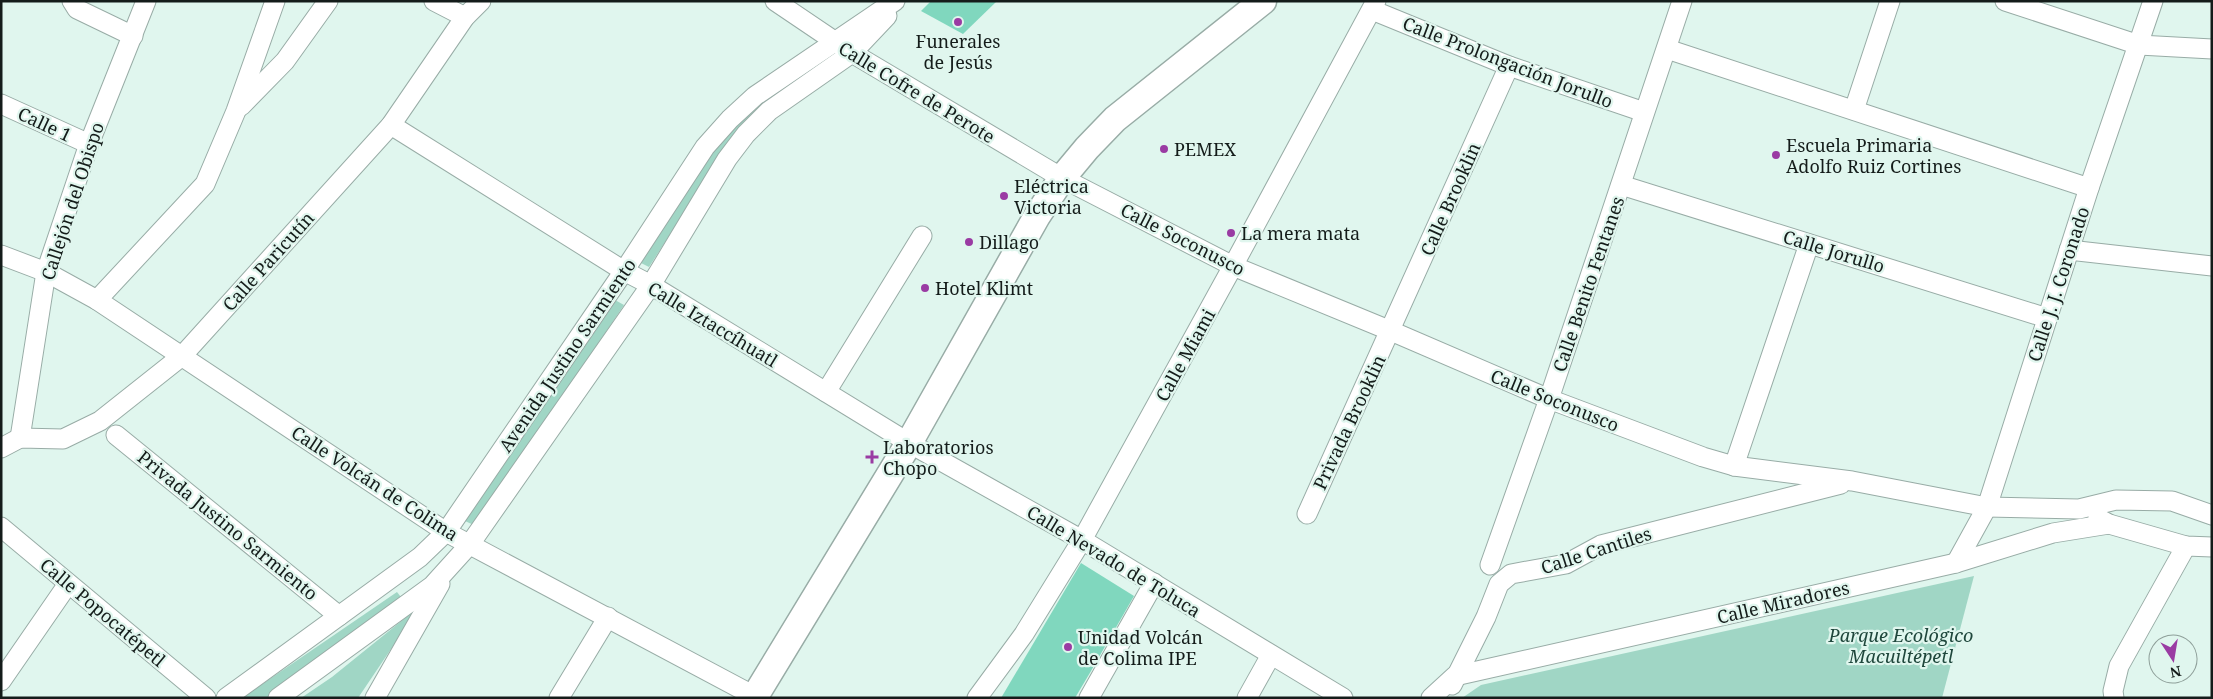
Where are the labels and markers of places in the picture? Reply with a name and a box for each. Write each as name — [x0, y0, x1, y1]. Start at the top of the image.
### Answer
marker: Funerales de Jesús — [952, 16, 964, 28]
place label: Funerales de Jesús — [916, 29, 1000, 74]
place label: Escuela Primaria Adolfo Ruiz Cortines — [1786, 133, 1961, 178]
place label: PEMEX — [1174, 137, 1236, 161]
marker: PEMEX — [1158, 143, 1170, 155]
marker: Escuela Primaria Adolfo Ruiz Cortines — [1770, 149, 1782, 161]
place label: Eléctrica Victoria — [1014, 174, 1089, 219]
marker: Eléctrica Victoria — [998, 190, 1010, 202]
place label: La mera mata — [1241, 221, 1360, 245]
marker: La mera mata — [1225, 227, 1237, 239]
place label: Dillago — [979, 230, 1039, 254]
marker: Dillago — [963, 236, 975, 248]
place label: Hotel Klimt — [935, 276, 1033, 300]
marker: Hotel Klimt — [919, 282, 931, 294]
place label: Laboratorios Chopo — [883, 435, 994, 480]
marker: Laboratorios Chopo — [865, 450, 879, 464]
place label: Unidad Volcán de Colima IPE — [1078, 625, 1203, 670]
marker: Unidad Volcán de Colima IPE — [1062, 641, 1074, 653]

